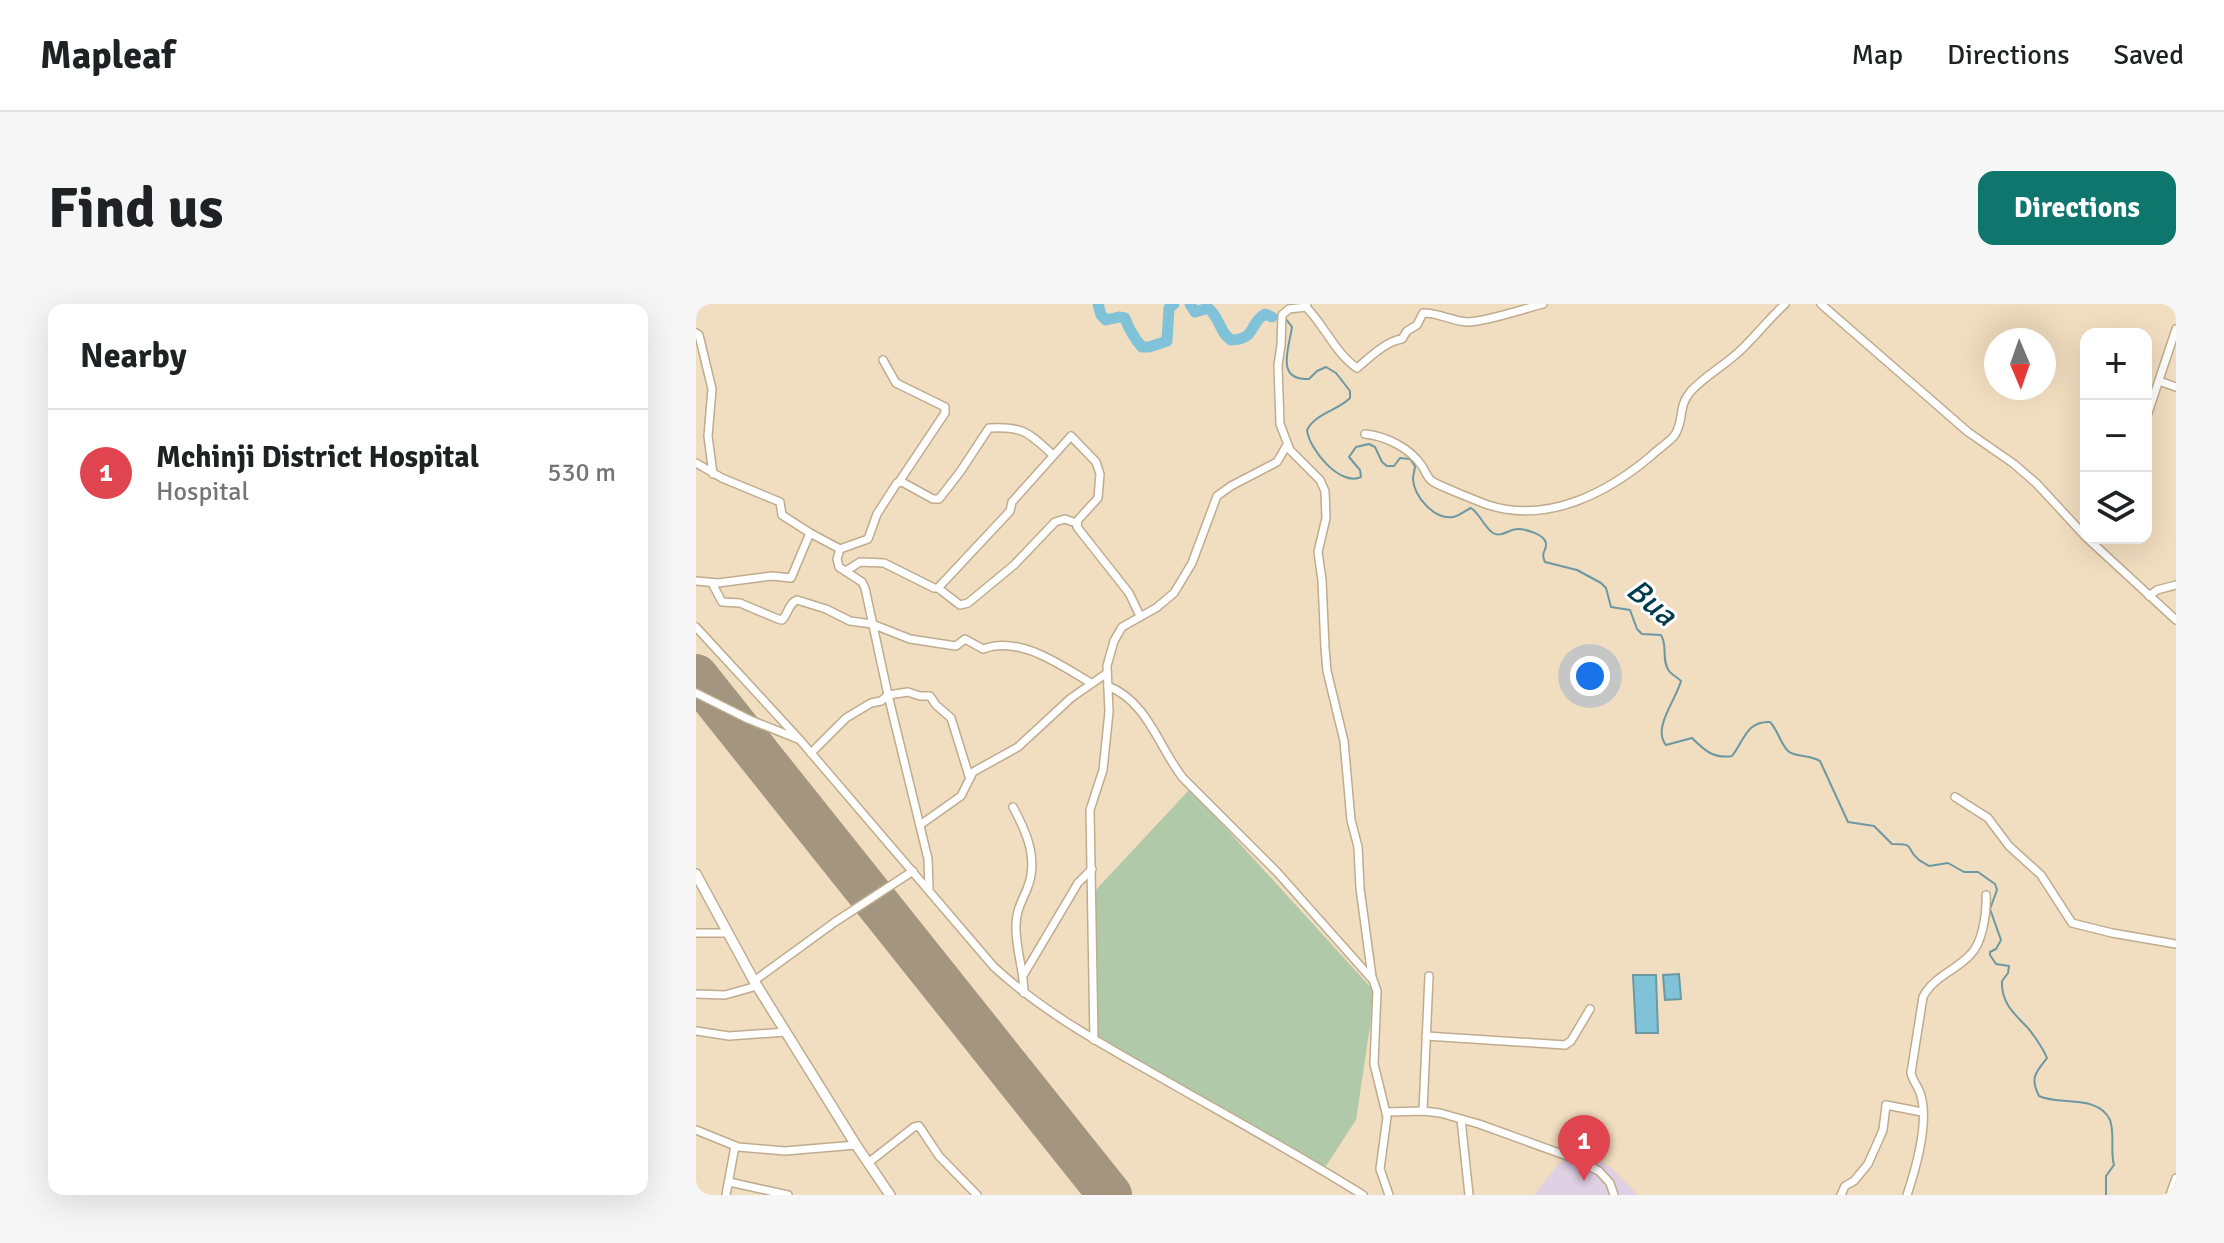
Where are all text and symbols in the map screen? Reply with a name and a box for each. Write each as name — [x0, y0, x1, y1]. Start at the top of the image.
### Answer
text: Mapleaf — [40, 32, 175, 79]
text: Map — [1851, 38, 1903, 72]
text: Directions — [1947, 38, 2069, 72]
text: Saved — [2113, 38, 2184, 72]
button: Directions — [1978, 171, 2176, 245]
text: Find us — [48, 174, 223, 243]
north arrow — [1984, 328, 2056, 400]
map controls — [2080, 328, 2152, 544]
button: + — [2080, 328, 2152, 400]
text: Nearby — [80, 335, 187, 377]
button: − — [2080, 400, 2152, 472]
text: Mchinji District Hospital — [156, 439, 479, 476]
text: 1 — [99, 457, 113, 489]
text: 530 m — [547, 457, 616, 489]
button: layers — [2080, 472, 2152, 544]
text: Hospital — [156, 476, 249, 508]
water label: Bua — [1619, 570, 1685, 635]
your location — [1570, 656, 1610, 696]
pin: 1 — [1558, 1115, 1610, 1181]

